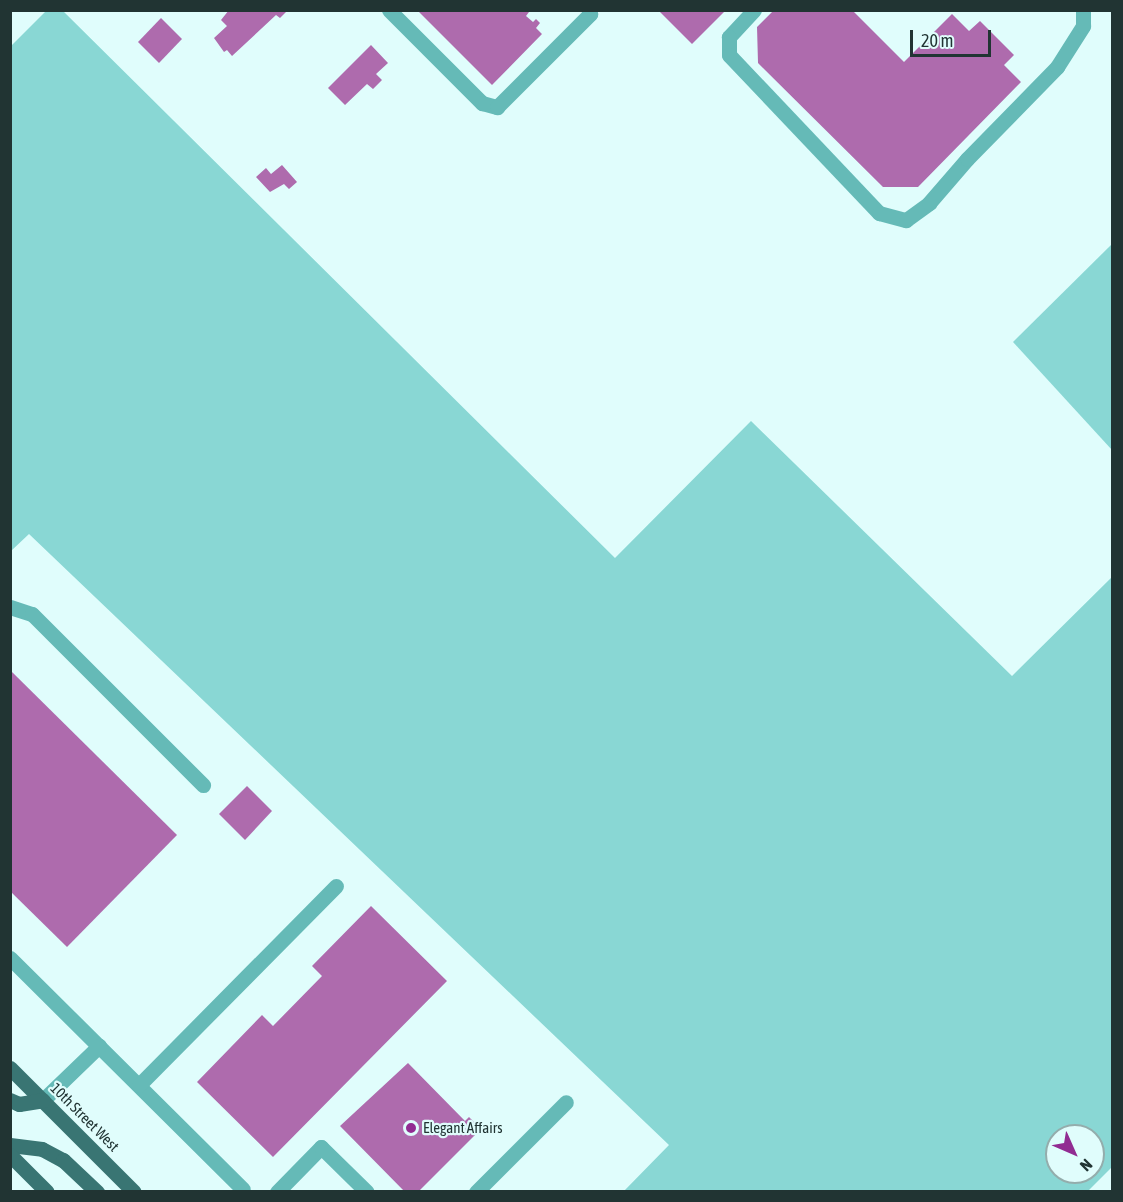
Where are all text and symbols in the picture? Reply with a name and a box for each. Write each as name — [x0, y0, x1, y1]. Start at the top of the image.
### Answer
scale bar — [913, 18, 994, 56]
text: 20 m — [921, 30, 953, 51]
street label: 10th Street West — [47, 1079, 123, 1155]
place label: Elegant Affairs — [423, 1119, 502, 1137]
marker: Elegant Affairs — [404, 1121, 418, 1135]
north arrow — [1045, 1124, 1105, 1184]
text: N — [1077, 1156, 1096, 1175]

